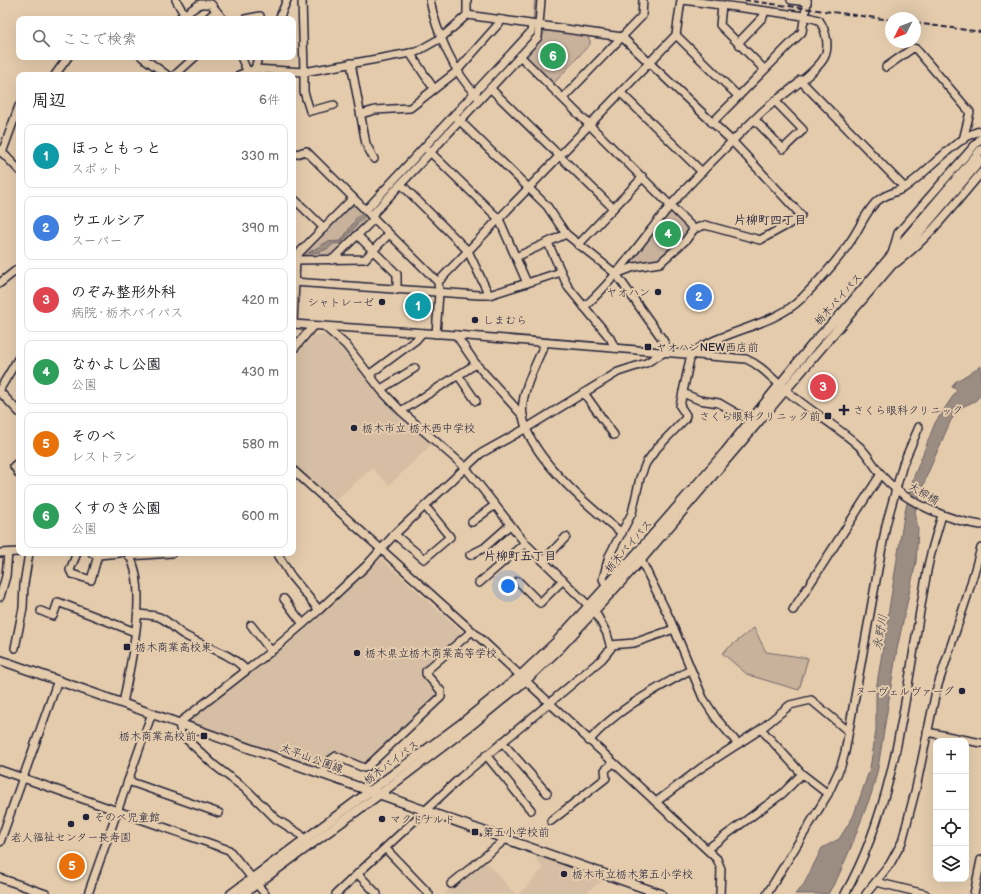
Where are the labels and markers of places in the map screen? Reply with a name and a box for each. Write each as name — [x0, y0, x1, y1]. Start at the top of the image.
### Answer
pin: 6 — [540, 41, 566, 71]
pin: 4 — [655, 219, 681, 249]
pin: 2 — [686, 282, 712, 312]
place label: ヤオハン — [606, 286, 650, 299]
marker: ヤオハン — [653, 287, 663, 297]
pin: 1 — [405, 291, 431, 321]
place label: シャトレーゼ — [308, 296, 374, 309]
marker: シャトレーゼ — [377, 297, 387, 307]
place label: しまむら — [483, 314, 527, 327]
marker: しまむら — [470, 315, 480, 325]
place label: ヤオハンNEW西店前 — [656, 341, 758, 354]
marker: ヤオハンNEW西店前 — [643, 342, 653, 352]
pin: 3 — [810, 372, 836, 402]
marker: さくら眼科クリニック — [838, 404, 850, 416]
place label: さくら眼科クリニック — [853, 404, 963, 417]
place label: さくら眼科クリニック前 — [699, 410, 820, 423]
marker: さくら眼科クリニック前 — [823, 411, 833, 421]
place label: 栃木市立 栃木西中学校 — [362, 422, 475, 435]
marker: 栃木市立 栃木西中学校 — [349, 423, 359, 433]
place label: 栃木商業高校東 — [135, 641, 212, 654]
marker: 栃木商業高校東 — [122, 642, 132, 652]
place label: 栃木県立栃木商業高等学校 — [365, 647, 497, 660]
marker: 栃木県立栃木商業高等学校 — [352, 648, 362, 658]
place label: ヌーヴェルヴァーグ — [855, 685, 954, 698]
marker: ヌーヴェルヴァーグ — [957, 686, 967, 696]
place label: 栃木商業高校前 — [119, 730, 196, 743]
marker: 栃木商業高校前 — [199, 731, 209, 741]
place label: そのべ児童館 — [94, 811, 160, 824]
marker: そのべ児童館 — [81, 812, 91, 822]
place label: マクドナルド — [390, 813, 455, 826]
marker: マクドナルド — [377, 814, 387, 824]
marker: 老人福祉センター長寿園 — [66, 819, 76, 829]
place label: 第五小学校前 — [483, 826, 549, 839]
marker: 第五小学校前 — [470, 827, 480, 837]
place label: 老人福祉センター長寿園 — [11, 831, 131, 844]
pin: 5 — [59, 851, 85, 881]
place label: 栃木市立栃木第五小学校 — [572, 868, 693, 881]
marker: 栃木市立栃木第五小学校 — [559, 869, 569, 879]

